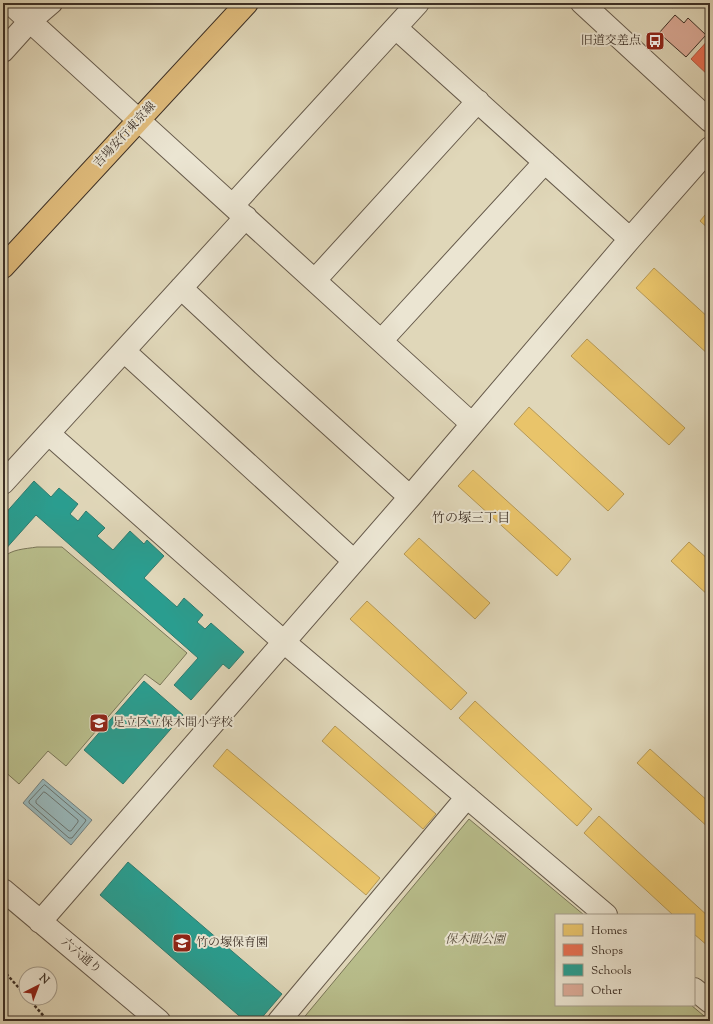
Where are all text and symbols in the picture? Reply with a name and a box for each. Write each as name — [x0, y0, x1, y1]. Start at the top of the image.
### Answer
bus stop icon: 旧道交差点 — [644, 30, 666, 52]
place label: 旧道交差点 — [581, 32, 641, 50]
street label: 吉場安行東京線 — [90, 98, 160, 172]
district label: 竹の塚三丁目 — [432, 510, 510, 528]
school or university icon: 足立区立保木間小学校 — [88, 712, 110, 734]
place label: 足立区立保木間小学校 — [113, 714, 233, 732]
legend — [555, 914, 695, 1006]
text: Homes — [591, 922, 627, 940]
park label: 保木間公園 — [445, 931, 507, 949]
school or university icon: 竹の塚保育園 — [171, 932, 193, 954]
street label: 六六通り — [57, 934, 105, 978]
place label: 竹の塚保育園 — [196, 934, 268, 952]
text: Shops — [591, 942, 623, 960]
text: Schools — [591, 962, 632, 980]
north arrow — [18, 966, 58, 1006]
text: N — [35, 970, 53, 988]
text: Other — [591, 982, 623, 1000]

